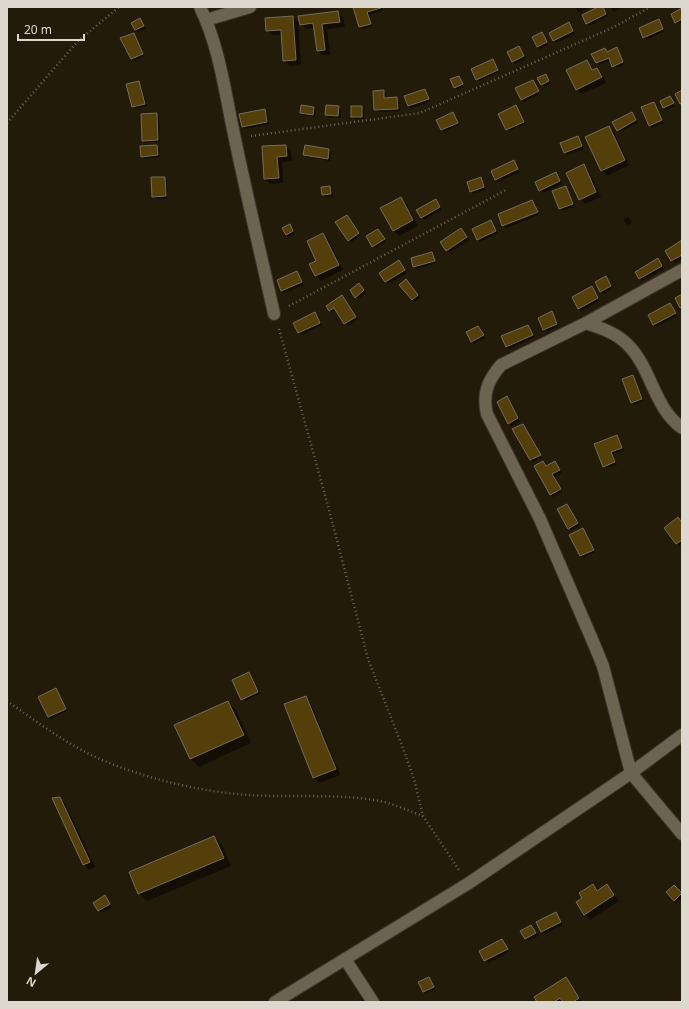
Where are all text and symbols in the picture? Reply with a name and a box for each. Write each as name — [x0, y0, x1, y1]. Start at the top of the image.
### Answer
scale bar — [18, 16, 84, 42]
text: 20 m — [24, 21, 52, 38]
north arrow — [16, 953, 56, 993]
text: N — [23, 973, 38, 991]

